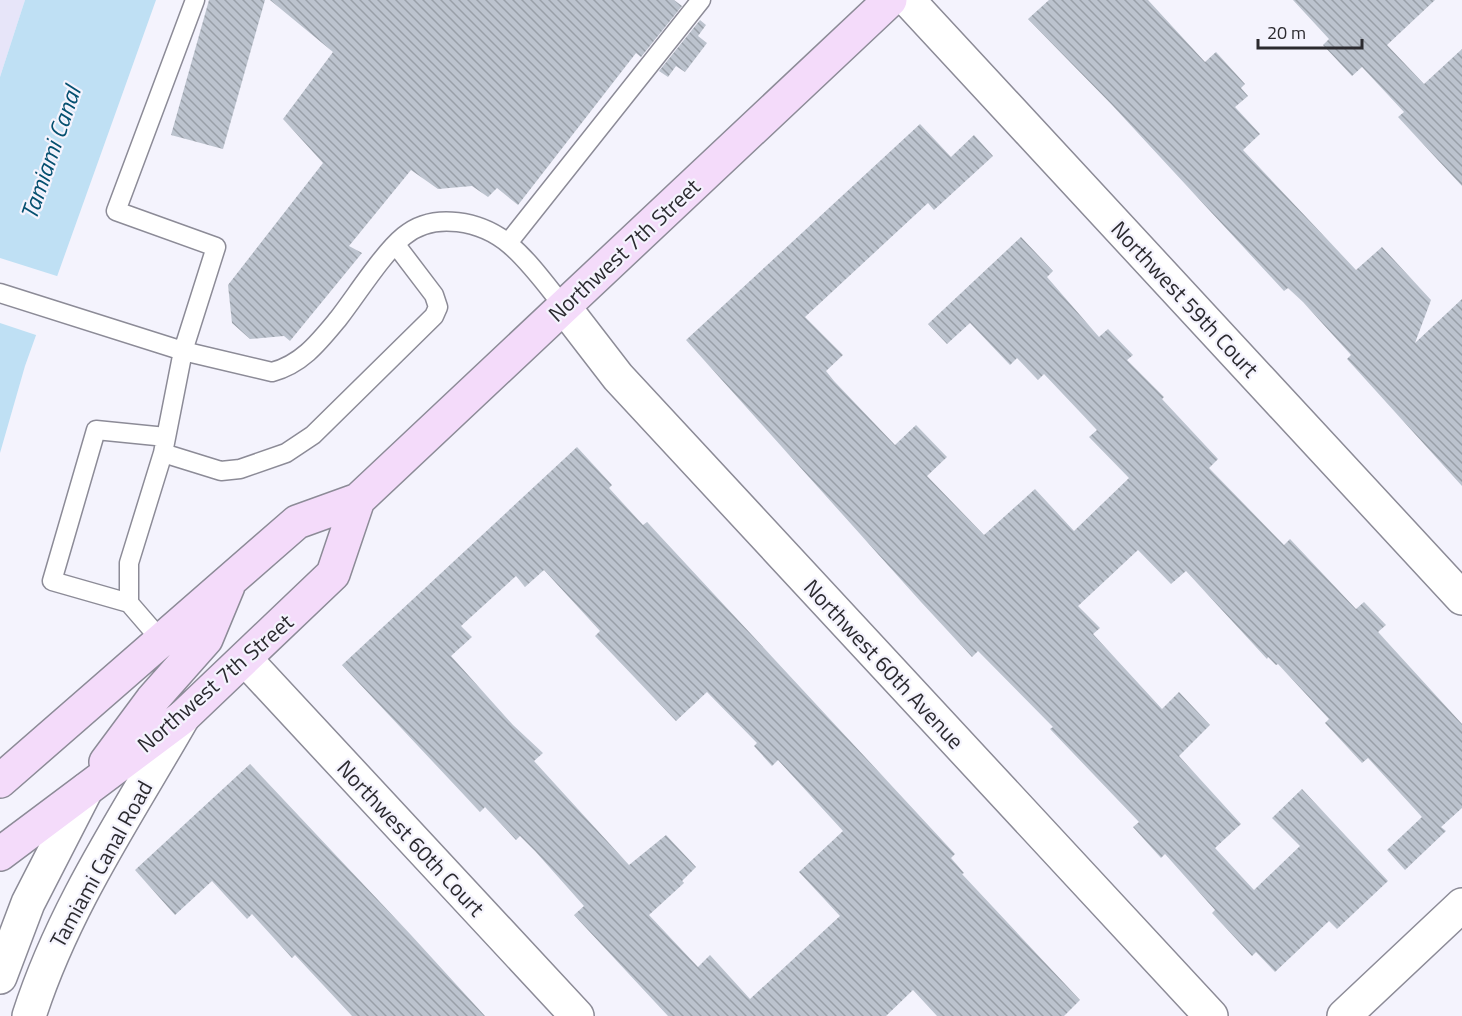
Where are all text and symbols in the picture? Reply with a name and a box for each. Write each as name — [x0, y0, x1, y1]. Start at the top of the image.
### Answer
scale bar — [1258, 12, 1362, 50]
text: 20 m — [1267, 19, 1306, 46]
water label: Tamiami Canal — [10, 79, 91, 224]
street label: Northwest 7th Street — [540, 170, 708, 330]
street label: Northwest 59th Court — [1103, 213, 1267, 385]
street label: Northwest 60th Avenue — [796, 571, 972, 757]
street label: Northwest 7th Street — [129, 605, 301, 761]
street label: Northwest 60th Court — [329, 752, 493, 924]
street label: Tamiami Canal Road — [41, 774, 161, 954]

